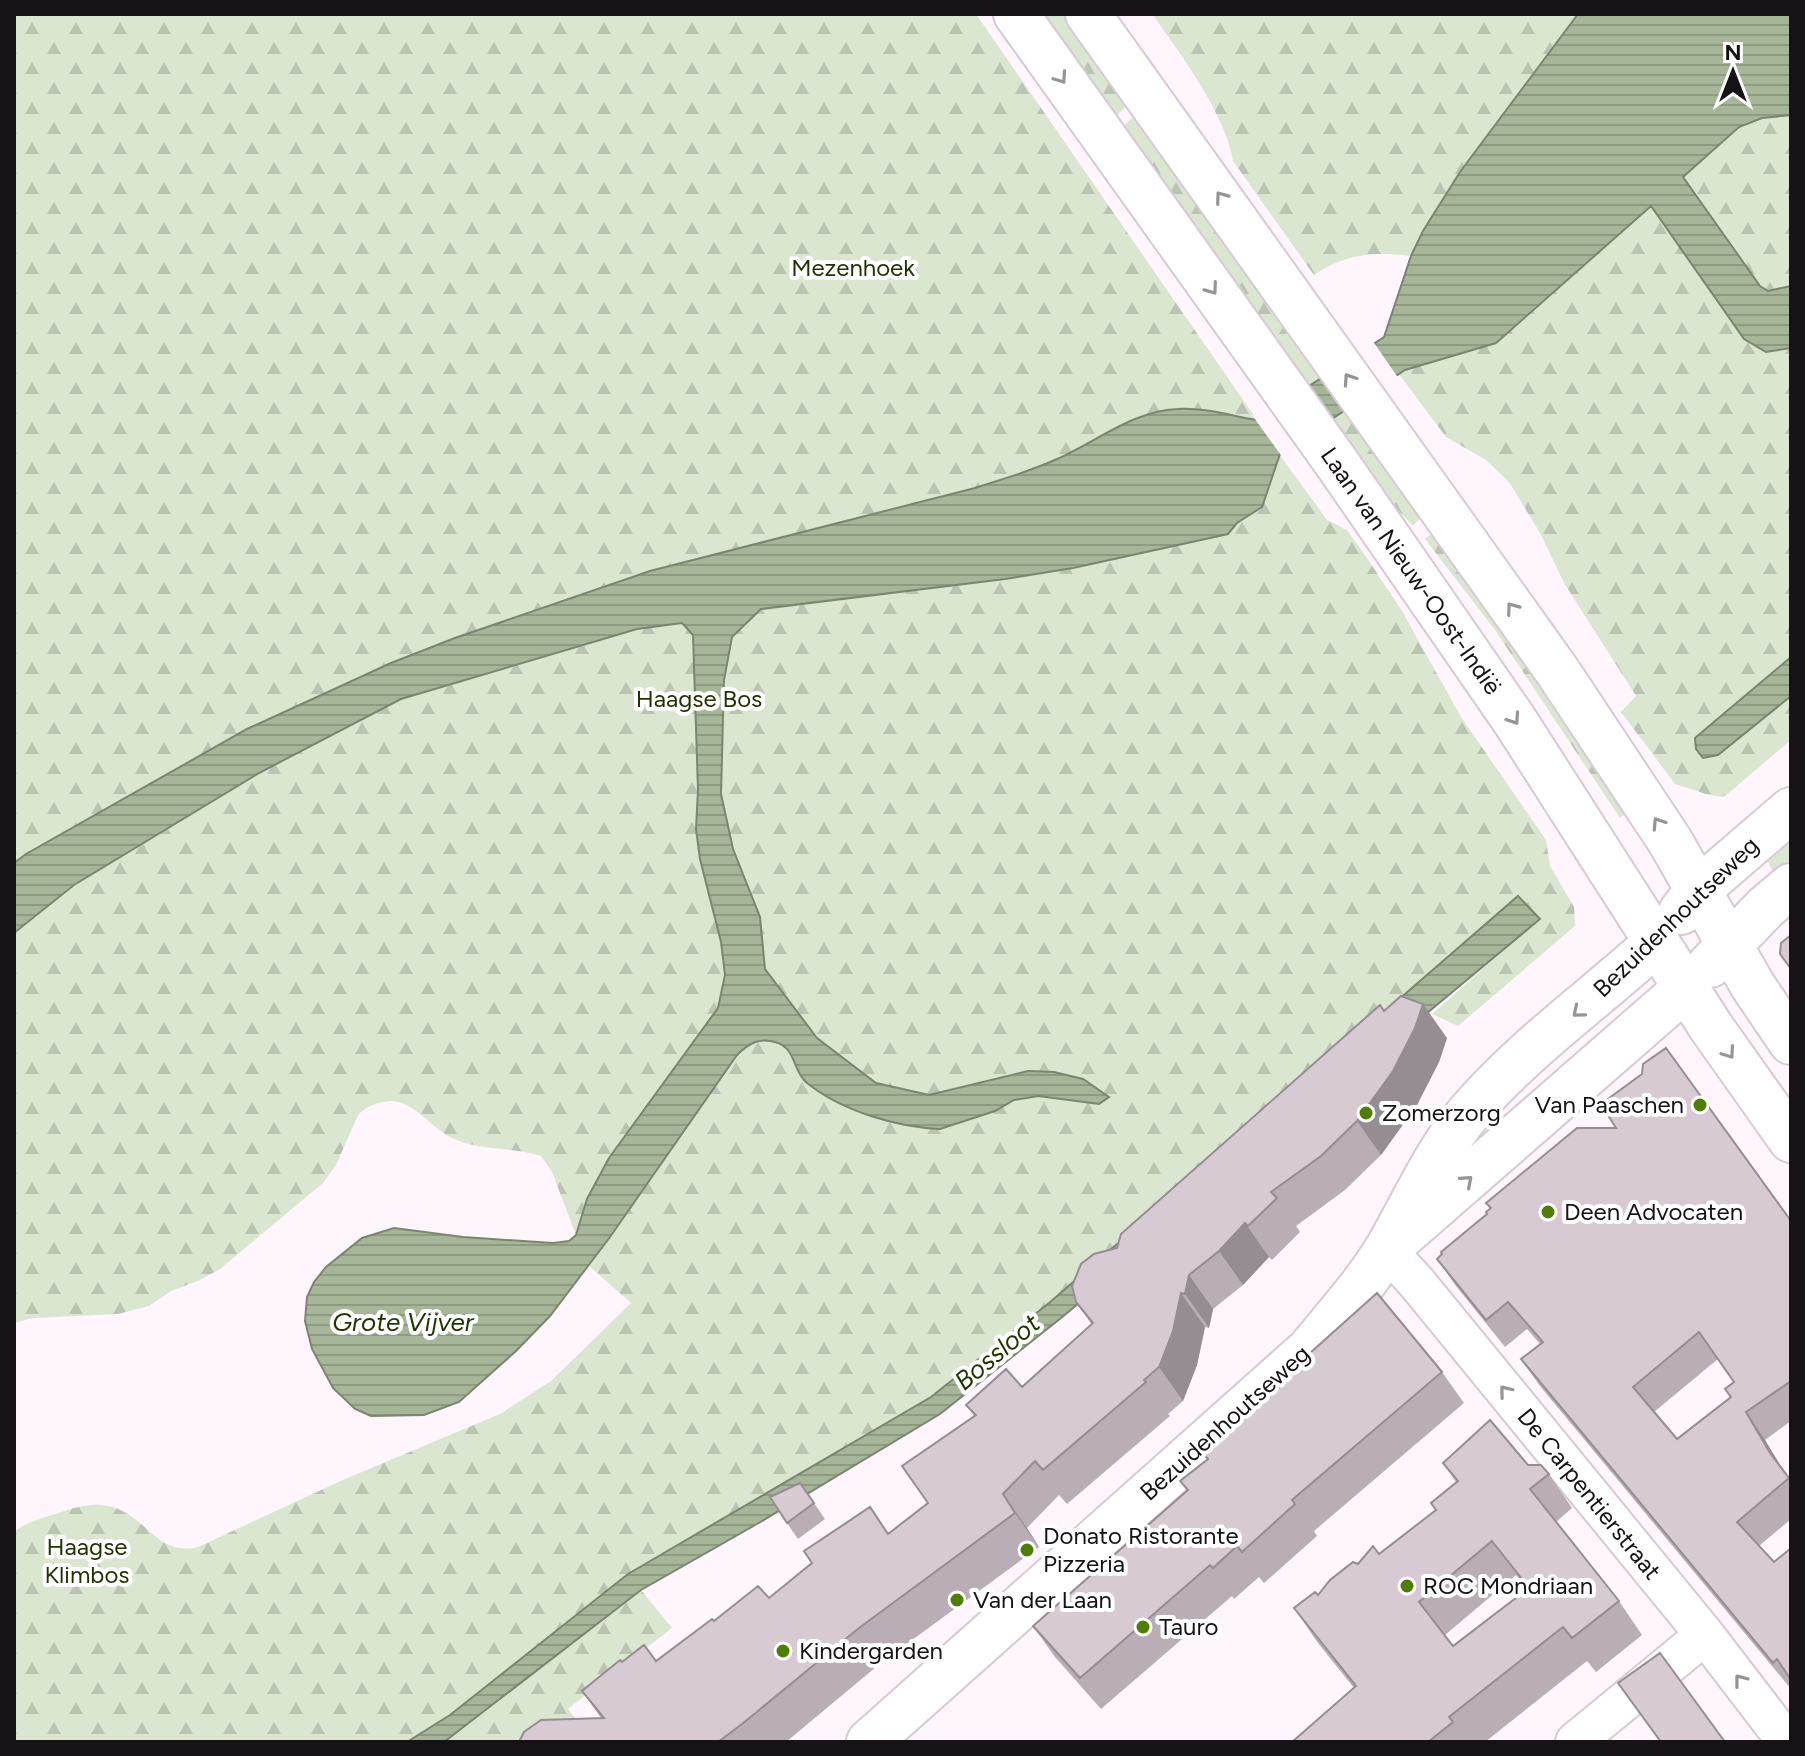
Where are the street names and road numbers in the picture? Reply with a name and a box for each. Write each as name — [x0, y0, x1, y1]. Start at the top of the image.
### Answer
street label: Laan van Nieuw-Oost-Indië — [1315, 442, 1508, 700]
street label: Bezuidenhoutseweg — [1587, 830, 1764, 1003]
street label: Bezuidenhoutseweg — [1134, 1339, 1316, 1507]
street label: De Carpentierstraat — [1512, 1402, 1667, 1585]

